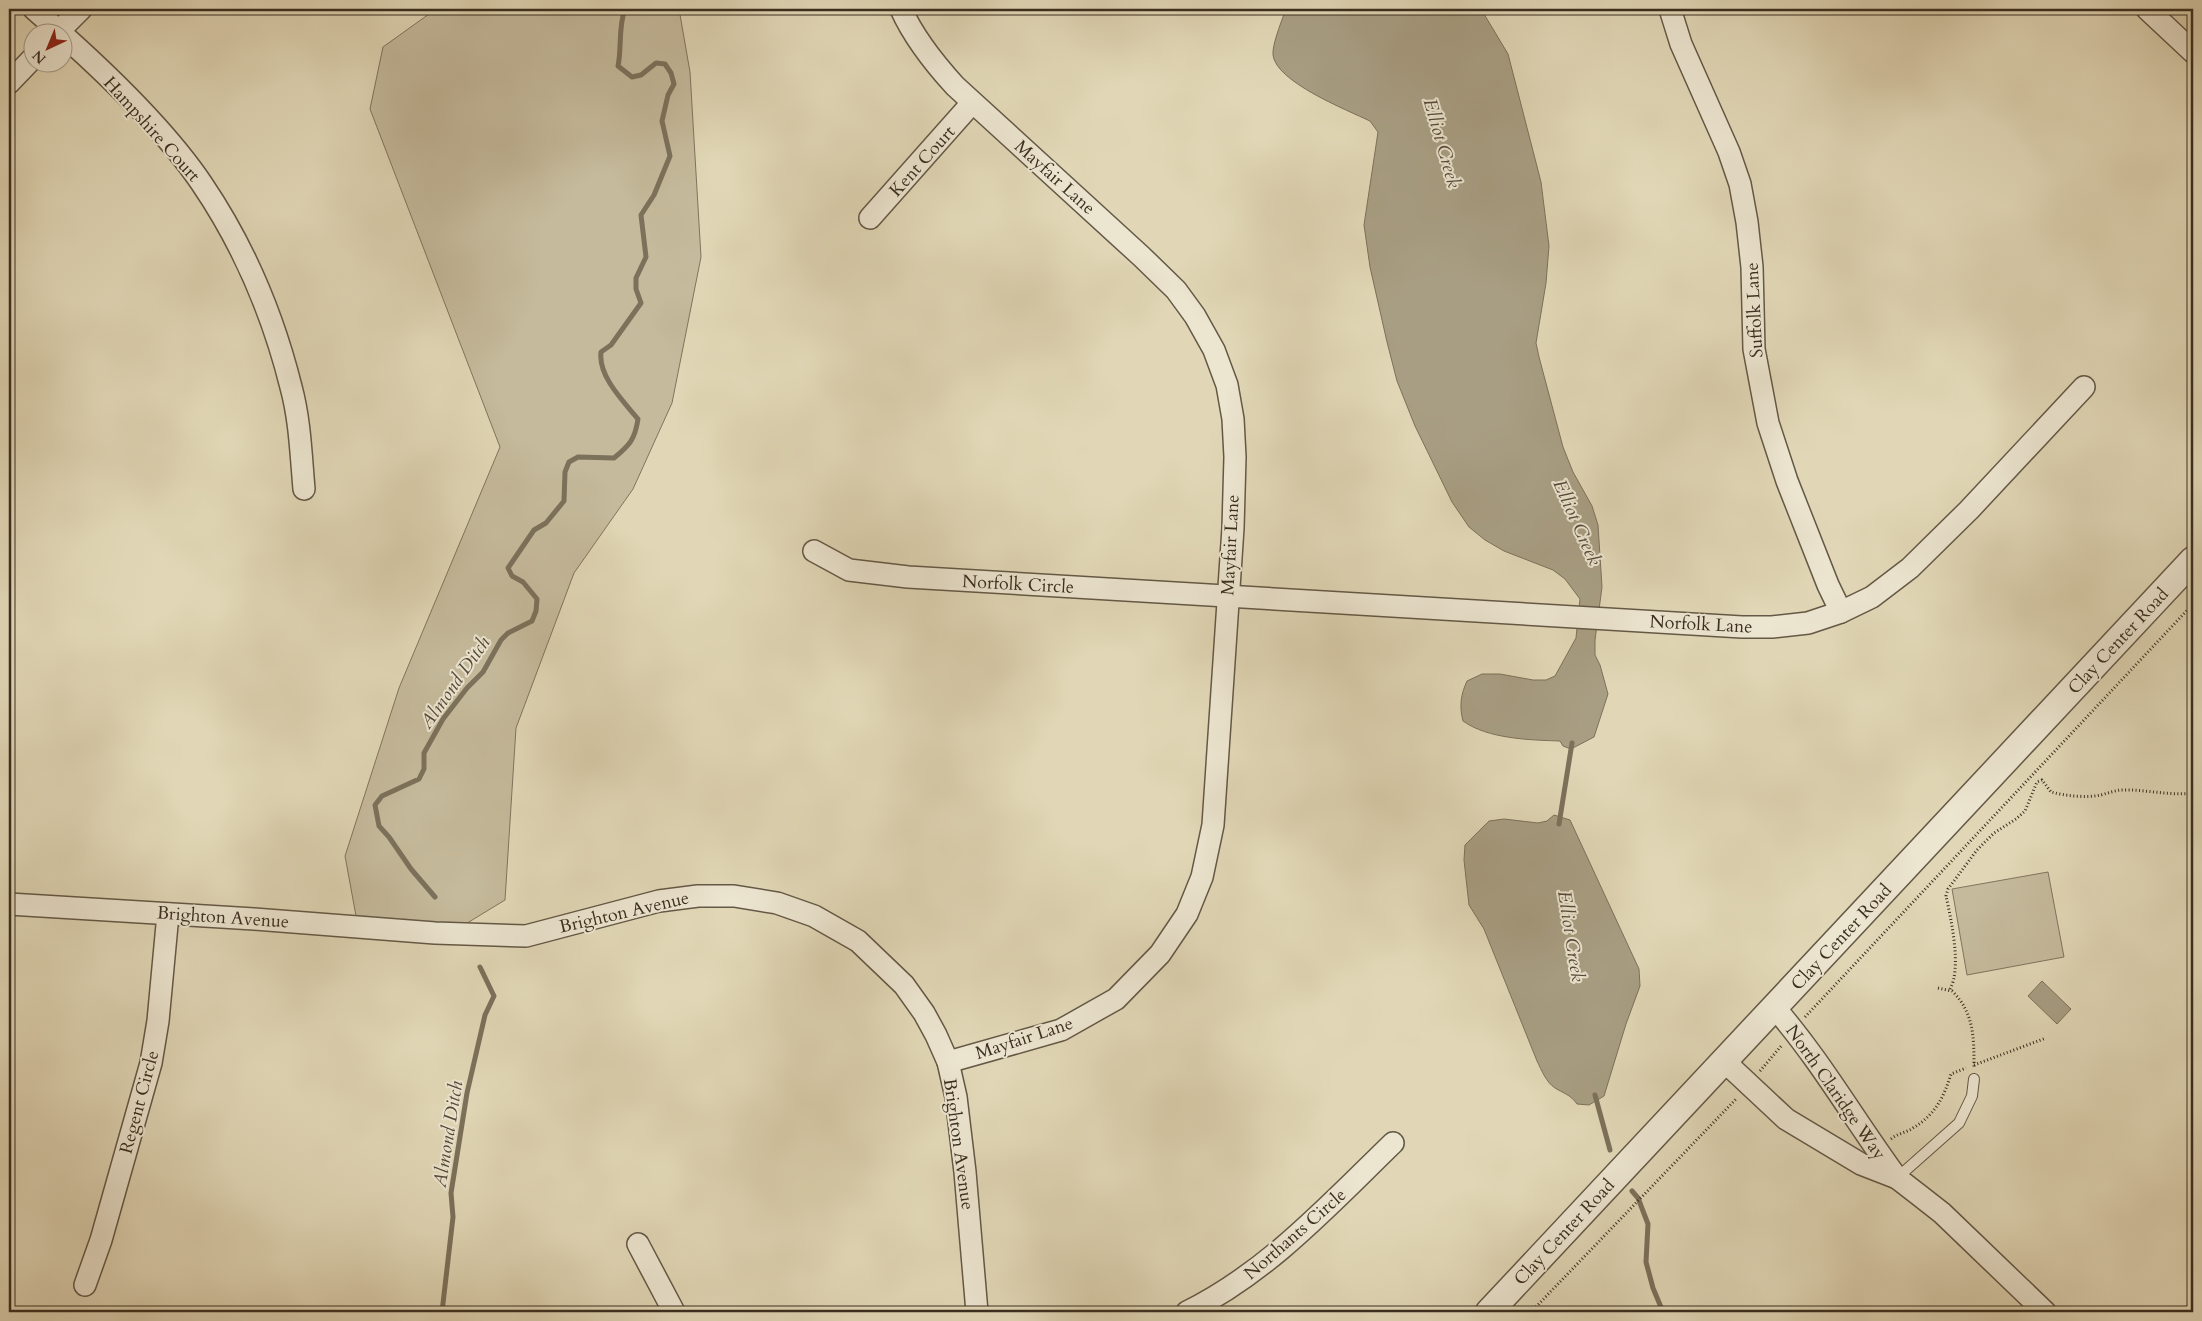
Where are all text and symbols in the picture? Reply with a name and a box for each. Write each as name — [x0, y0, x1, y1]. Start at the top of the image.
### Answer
north arrow — [22, 22, 72, 72]
text: N — [28, 46, 50, 68]
street label: Hampshire Court — [98, 71, 206, 188]
water label: Elliot Creek — [1417, 96, 1467, 192]
street label: Kent Court — [884, 120, 961, 202]
street label: Mayfair Lane — [1009, 134, 1101, 220]
street label: Suffolk Lane — [1740, 262, 1769, 358]
water label: Elliot Creek — [1547, 475, 1608, 570]
street label: Mayfair Lane — [1215, 494, 1246, 596]
street label: Norfolk Circle — [961, 569, 1075, 600]
street label: Clay Center Road — [2062, 582, 2175, 700]
street label: Norfolk Lane — [1649, 609, 1753, 640]
water label: Almond Ditch — [413, 631, 496, 735]
street label: Clay Center Road — [1785, 878, 1898, 996]
street label: Brighton Avenue — [557, 885, 692, 940]
water label: Elliot Creek — [1551, 889, 1591, 984]
street label: Brighton Avenue — [156, 900, 290, 935]
street label: Mayfair Lane — [972, 1011, 1076, 1066]
street label: North Claridge Way — [1780, 1020, 1892, 1165]
street label: Regent Circle — [114, 1048, 165, 1157]
street label: Brighton Avenue — [937, 1077, 980, 1212]
water label: Almond Ditch — [427, 1079, 469, 1190]
street label: Clay Center Road — [1508, 1173, 1621, 1291]
street label: Northants Circle — [1239, 1183, 1352, 1286]

